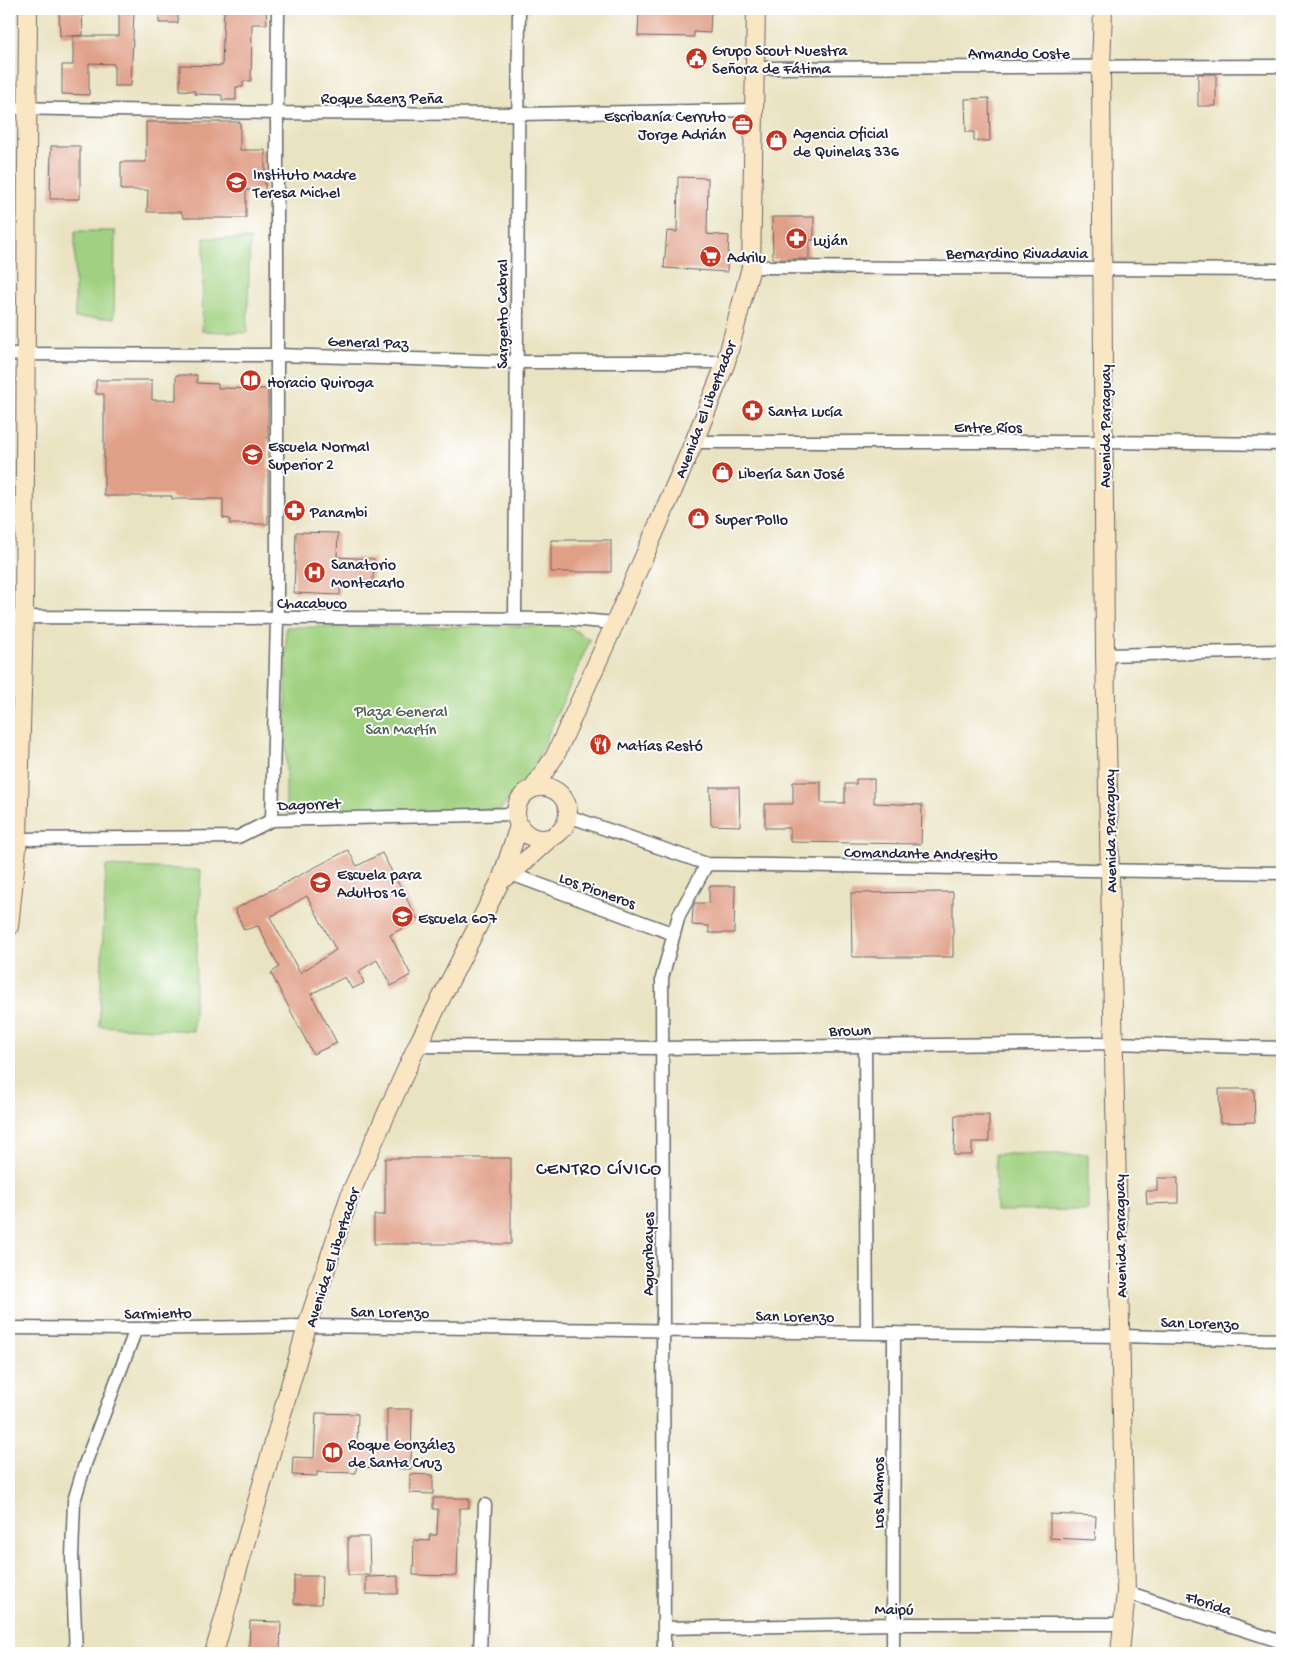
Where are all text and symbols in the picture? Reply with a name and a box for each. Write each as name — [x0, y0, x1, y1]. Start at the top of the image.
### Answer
place label: Grupo Scout Nuestra Señora de Fátima — [712, 43, 849, 80]
public building icon: Grupo Scout Nuestra Señora de Fátima — [684, 46, 708, 70]
street label: Armando Coste — [968, 46, 1071, 65]
street label: Roque Saenz Peña — [321, 91, 444, 110]
place label: Escribanía Cerruto Jorge Adrián — [604, 109, 726, 146]
office icon: Escribanía Cerruto Jorge Adrián — [730, 112, 754, 136]
place label: Agencia Oficial de Quinelas 336 — [793, 126, 900, 163]
shop icon: Agencia Oficial de Quinelas 336 — [765, 129, 789, 153]
place label: Instituto Madre Teresa Michel — [252, 167, 357, 204]
school or university icon: Instituto Madre Teresa Michel — [225, 170, 249, 194]
pharmacy icon: Luján — [785, 227, 809, 251]
place label: Luján — [813, 233, 848, 252]
supermarket icon: Adrilu — [699, 244, 723, 268]
street label: Bernardino Rivadavia — [945, 246, 1089, 265]
place label: Adrilu — [727, 250, 766, 269]
street label: Sargento Cabral — [495, 259, 514, 369]
street label: General Paz — [327, 334, 410, 355]
street label: Avenida El Libertador — [672, 338, 743, 482]
street label: Avenida Paraguay — [1098, 364, 1117, 488]
library icon: Horacio Quiroga — [239, 369, 263, 393]
place label: Horacio Quiroga — [267, 375, 375, 394]
pharmacy icon: Santa Lucía — [740, 398, 764, 422]
place label: Santa Lucía — [768, 404, 843, 423]
street label: Entre Ríos — [954, 420, 1023, 439]
place label: Escuela Normal Superior 2 — [268, 439, 369, 476]
school or university icon: Escuela Normal Superior 2 — [240, 442, 264, 466]
shop icon: Libería San José — [710, 460, 734, 484]
place label: Libería San José — [738, 466, 845, 485]
pharmacy icon: Panambi — [282, 499, 306, 523]
place label: Panambi — [309, 505, 367, 524]
shop icon: Super Pollo — [687, 506, 711, 530]
place label: Super Pollo — [715, 512, 788, 531]
place label: Sanatorio Montecarlo — [331, 557, 405, 594]
hospital icon: Sanatorio Montecarlo — [303, 560, 327, 584]
street label: Chacabuco — [277, 596, 347, 615]
park label: Plaza General San Martín — [353, 704, 448, 741]
restaurant icon: Matías Restó — [589, 732, 613, 756]
place label: Matías Restó — [617, 738, 703, 757]
street label: Avenida Paraguay — [1102, 769, 1123, 893]
street label: Dagorret — [276, 796, 342, 817]
street label: Comandante Andresito — [844, 845, 998, 866]
place label: Escuela para Adultos 16 — [337, 867, 423, 904]
school or university icon: Escuela para Adultos 16 — [309, 870, 333, 894]
street label: Los Pioneros — [556, 870, 639, 915]
school or university icon: Escuela 607 — [390, 905, 414, 929]
place label: Escuela 607 — [418, 911, 497, 930]
street label: Brown — [828, 1023, 872, 1042]
district label: CENTRO CÍVICO — [536, 1160, 662, 1181]
street label: Avenida Paraguay — [1112, 1174, 1133, 1298]
street label: Avenida El Libertador — [303, 1185, 366, 1330]
street label: Aguaribayes — [641, 1211, 660, 1296]
street label: San Lorenzo — [350, 1304, 429, 1325]
street label: Sarmiento — [124, 1305, 192, 1326]
street label: San Lorenzo — [755, 1308, 834, 1329]
street label: San Lorenzo — [1160, 1315, 1240, 1336]
place label: Roque González de Santa Cruz — [348, 1437, 456, 1474]
library icon: Roque González de Santa Cruz — [320, 1440, 344, 1464]
street label: Los Alamos — [871, 1456, 890, 1529]
street label: Florida — [1181, 1589, 1234, 1622]
street label: Maipú — [875, 1602, 914, 1621]

